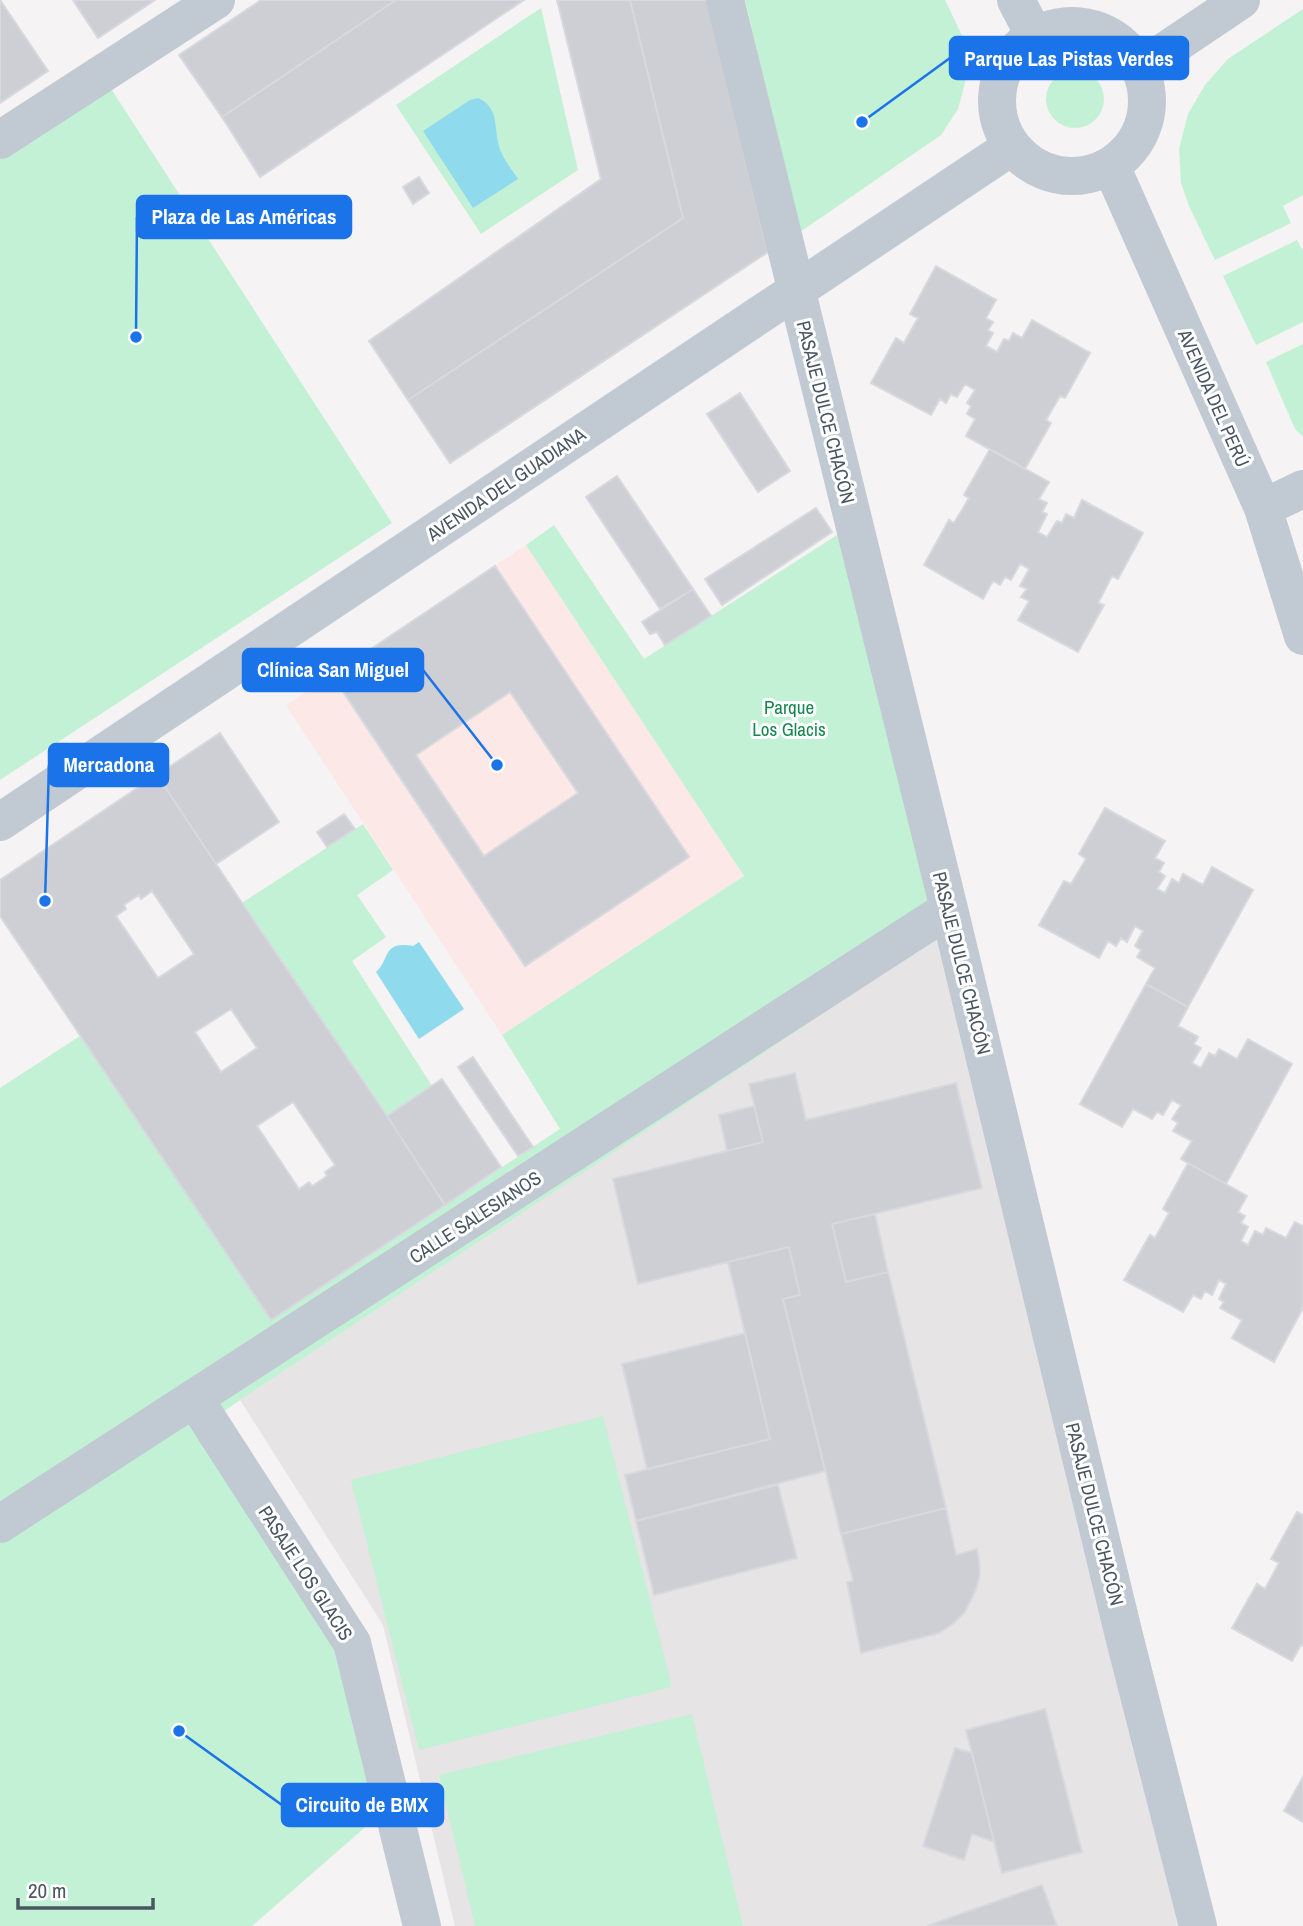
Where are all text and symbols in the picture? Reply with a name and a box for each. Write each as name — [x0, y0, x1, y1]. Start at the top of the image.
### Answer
callout: Parque Las Pistas Verdes — [950, 37, 1188, 79]
text: Parque Las Pistas Verdes — [964, 44, 1174, 73]
callout: Plaza de Las Américas — [137, 196, 351, 238]
text: Plaza de Las Américas — [151, 202, 337, 231]
street label: PASAJE DULCE CHACÓN — [791, 318, 861, 506]
street label: AVENIDA DEL PERÚ — [1172, 324, 1256, 471]
street label: AVENIDA DEL GUADIANA — [421, 421, 591, 547]
callout: Clínica San Miguel — [243, 649, 423, 691]
text: Clínica San Miguel — [257, 655, 409, 684]
park label: Parque Los Glacis — [752, 694, 826, 742]
callout: Mercadona — [49, 744, 168, 786]
text: Mercadona — [64, 750, 155, 779]
street label: PASAJE DULCE CHACÓN — [927, 869, 997, 1057]
street label: CALLE SALESIANOS — [404, 1165, 546, 1269]
street label: PASAJE DULCE CHACÓN — [1060, 1420, 1130, 1608]
street label: PASAJE LOS GLACIS — [253, 1501, 359, 1645]
callout: Circuito de BMX — [282, 1784, 443, 1826]
text: Circuito de BMX — [296, 1790, 429, 1819]
scale bar — [18, 1867, 152, 1911]
text: 20 m — [28, 1876, 66, 1905]

